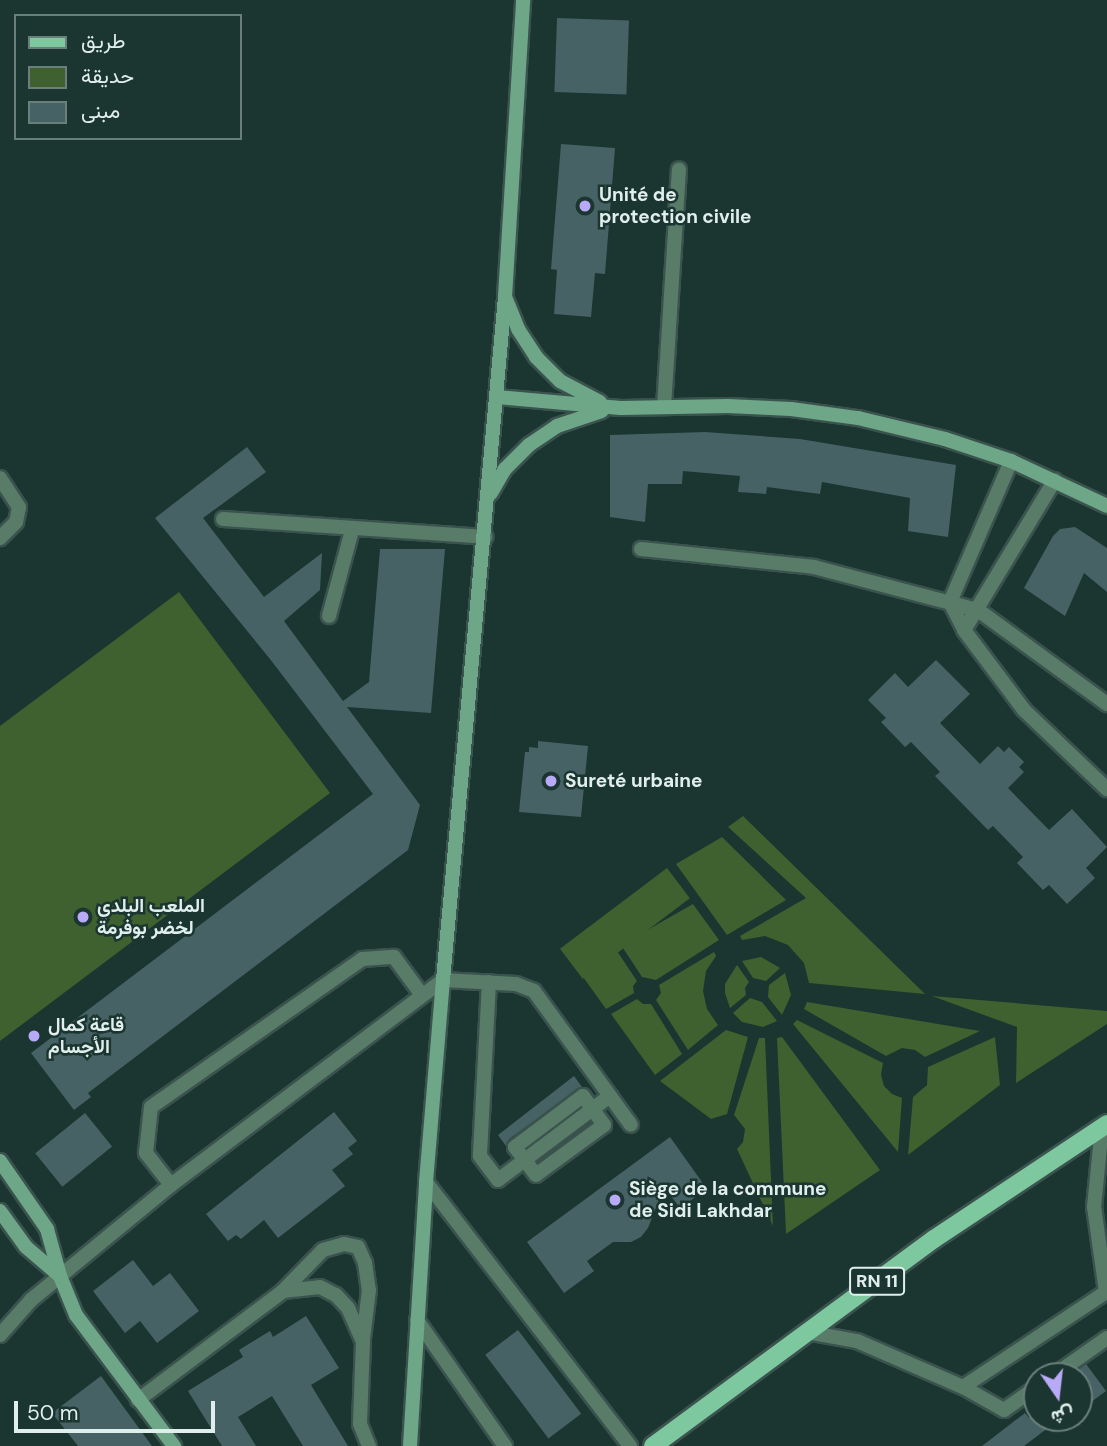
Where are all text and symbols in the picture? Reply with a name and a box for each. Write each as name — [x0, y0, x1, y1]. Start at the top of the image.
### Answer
legend — [14, 14, 242, 140]
text: طريق — [81, 27, 126, 55]
text: حديقة — [81, 62, 134, 90]
text: مبنى — [81, 97, 120, 125]
place label: Unité de protection civile — [599, 184, 752, 228]
marker: Unité de protection civile — [577, 198, 593, 214]
place label: Sureté urbaine — [565, 770, 702, 792]
marker: Sureté urbaine — [543, 773, 559, 789]
place label: الملعب البلدي لخضر بوفرمة — [97, 895, 205, 939]
marker: الملعب البلدي لخضر بوفرمة — [75, 909, 91, 925]
place label: قاعة كمال الأجسام — [48, 1014, 124, 1058]
marker: قاعة كمال الأجسام — [26, 1028, 42, 1044]
place label: Siège de la commune de Sidi Lakhdar — [629, 1178, 826, 1222]
marker: Siège de la commune de Sidi Lakhdar — [607, 1192, 623, 1208]
road number: RN 11 — [849, 1266, 905, 1296]
north arrow — [1023, 1362, 1093, 1432]
scale bar — [18, 1386, 219, 1430]
text: 50 m — [27, 1399, 78, 1427]
text: ش — [1049, 1401, 1077, 1431]

